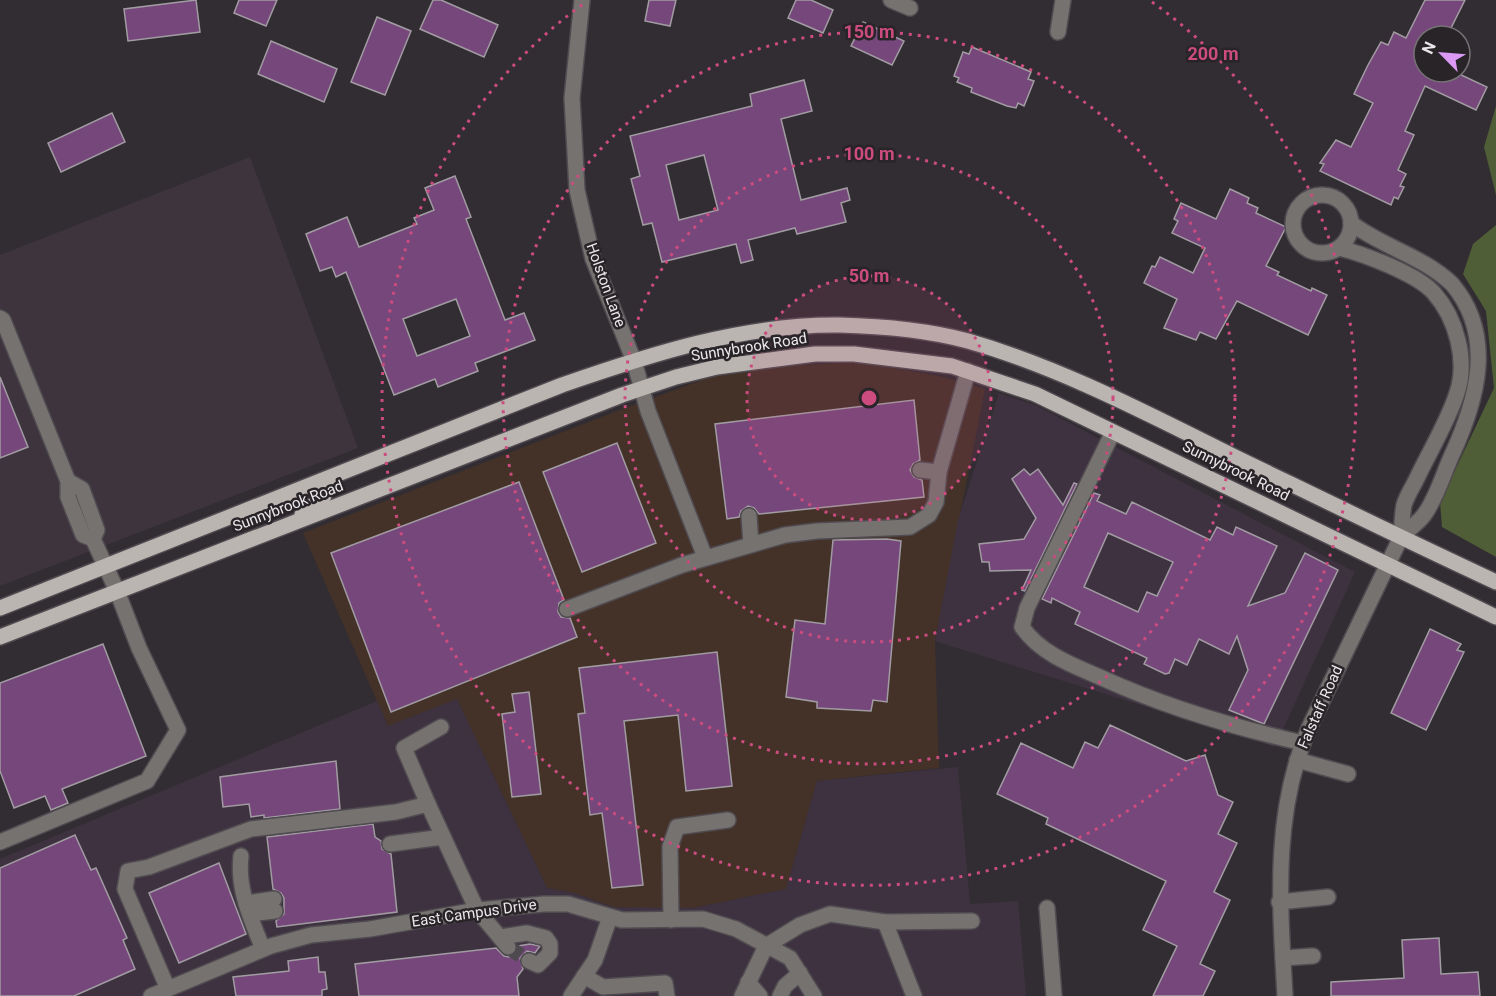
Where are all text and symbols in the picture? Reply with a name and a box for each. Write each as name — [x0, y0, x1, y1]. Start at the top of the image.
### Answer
text: 150 m — [843, 21, 895, 42]
north arrow — [1412, 24, 1472, 84]
text: N — [1418, 39, 1440, 57]
text: 200 m — [1187, 43, 1239, 64]
text: 100 m — [843, 143, 895, 164]
street label: Holston Lane — [582, 240, 630, 330]
text: 50 m — [849, 265, 889, 286]
street label: Sunnybrook Road — [690, 329, 808, 365]
centre of rings — [859, 388, 879, 408]
street label: Sunnybrook Road — [1179, 437, 1293, 505]
street label: Sunnybrook Road — [230, 477, 346, 535]
street label: Falstaff Road — [1294, 663, 1346, 751]
street label: East Campus Drive — [410, 895, 538, 931]

